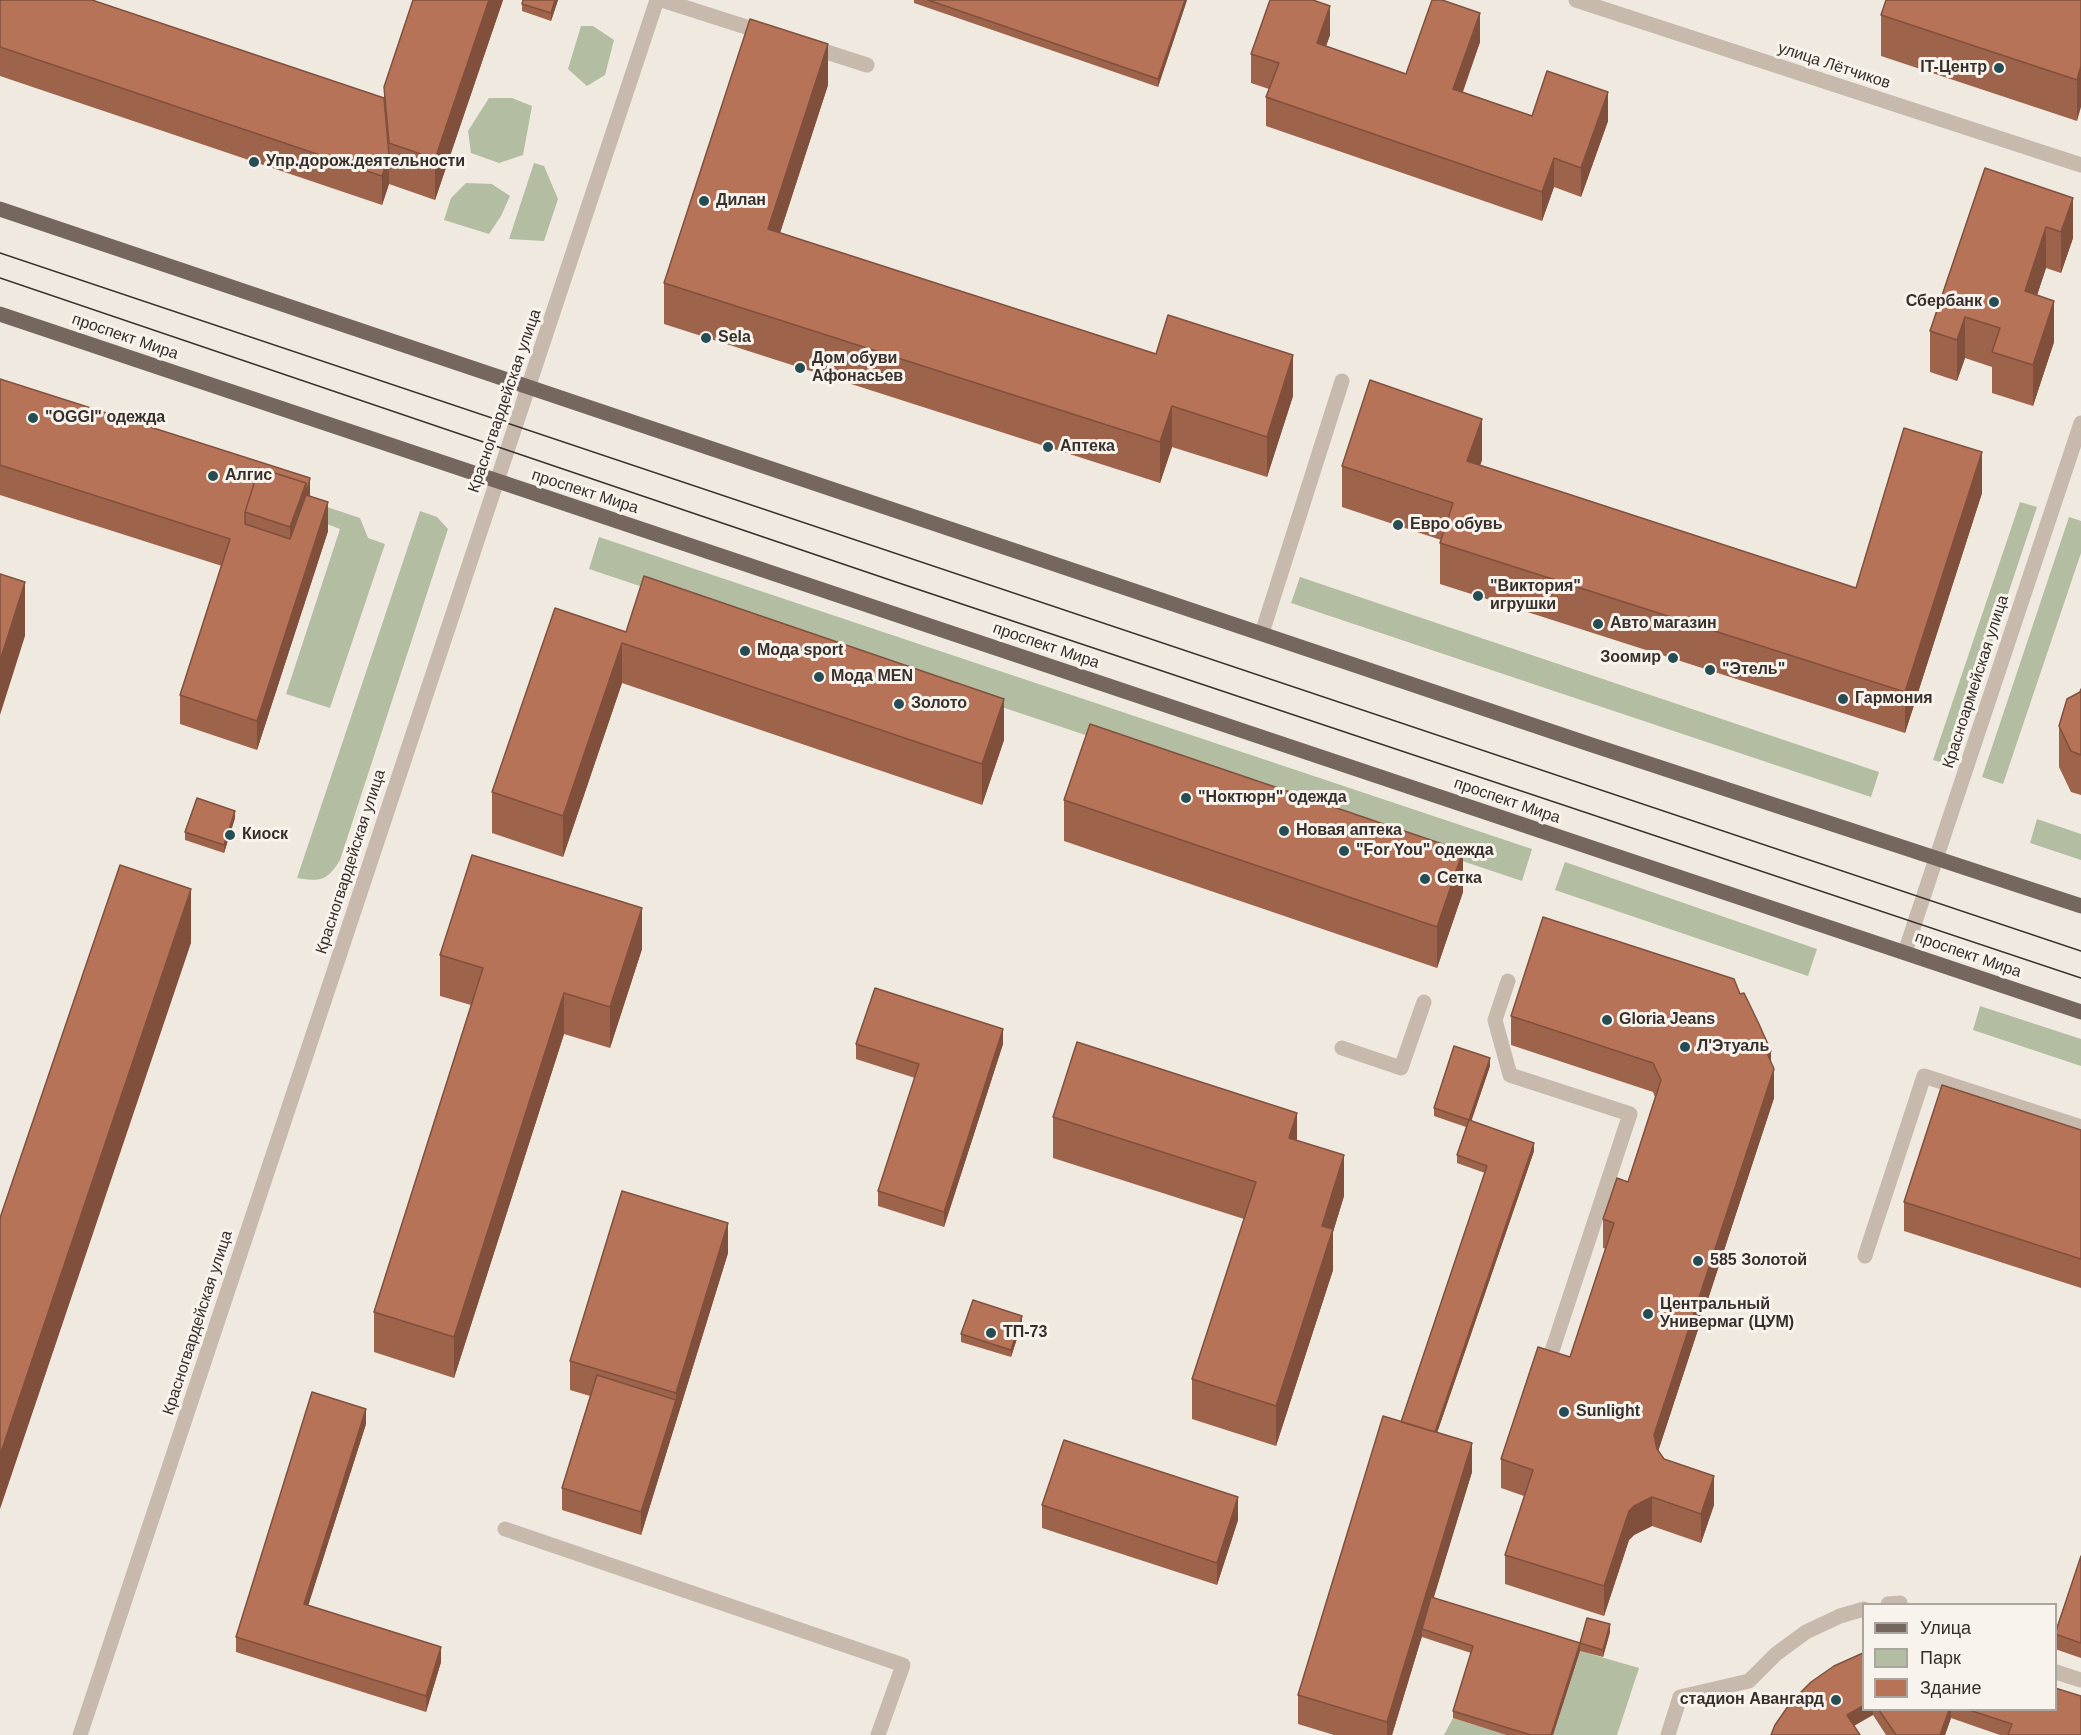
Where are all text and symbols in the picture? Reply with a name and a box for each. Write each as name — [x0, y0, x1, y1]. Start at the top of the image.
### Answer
street label: улица Лётчиков — [1775, 39, 1893, 93]
place label: IT-Центр — [1920, 58, 1987, 78]
marker: IT-Центр — [1992, 61, 2006, 75]
place label: Упр.дорож.деятельности — [266, 152, 465, 172]
marker: Упр.дорож.деятельности — [247, 155, 261, 169]
place label: Дилан — [716, 191, 766, 211]
marker: Дилан — [697, 194, 711, 208]
place label: Сбербанк — [1906, 292, 1982, 312]
marker: Сбербанк — [1987, 295, 2001, 309]
street label: Красногвардейская улица — [465, 307, 545, 495]
street label: проспект Мира — [69, 310, 181, 364]
place label: Sela — [718, 328, 751, 348]
marker: Sela — [699, 331, 713, 345]
place label: Дом обуви Афонасьев — [812, 349, 903, 387]
marker: Дом обуви Афонасьев — [793, 361, 807, 375]
place label: "OGGI" одежда — [45, 408, 165, 428]
marker: "OGGI" одежда — [26, 411, 40, 425]
place label: Аптека — [1060, 437, 1115, 457]
marker: Аптека — [1041, 440, 1055, 454]
place label: Алгис — [225, 466, 272, 486]
street label: проспект Мира — [529, 466, 641, 518]
marker: Алгис — [206, 469, 220, 483]
place label: Евро обувь — [1410, 515, 1503, 535]
marker: Евро обувь — [1391, 518, 1405, 532]
place label: "Виктория" игрушки — [1490, 577, 1581, 615]
marker: "Виктория" игрушки — [1471, 589, 1485, 603]
street label: Красноармейская улица — [1939, 593, 2013, 771]
place label: Авто магазин — [1610, 614, 1717, 634]
marker: Авто магазин — [1591, 617, 1605, 631]
street label: проспект Мира — [990, 619, 1102, 673]
place label: Мода sport — [757, 641, 843, 661]
marker: Мода sport — [738, 644, 752, 658]
place label: Зоомир — [1600, 648, 1661, 668]
marker: Зоомир — [1666, 651, 1680, 665]
place label: "Этель" — [1722, 660, 1785, 680]
marker: "Этель" — [1703, 663, 1717, 677]
place label: Мода MEN — [831, 667, 913, 687]
marker: Мода MEN — [812, 670, 826, 684]
place label: Гармония — [1855, 689, 1933, 709]
marker: Гармония — [1836, 692, 1850, 706]
place label: Золото — [911, 694, 967, 714]
marker: Золото — [892, 697, 906, 711]
street label: Красногвардейская улица — [312, 767, 390, 957]
street label: проспект Мира — [1451, 774, 1563, 828]
place label: "Ноктюрн" одежда — [1198, 788, 1347, 808]
marker: "Ноктюрн" одежда — [1179, 791, 1193, 805]
place label: Новая аптека — [1296, 821, 1402, 841]
marker: Новая аптека — [1277, 824, 1291, 838]
place label: Киоск — [242, 825, 288, 845]
marker: Киоск — [223, 828, 237, 842]
place label: "For You" одежда — [1356, 841, 1494, 861]
marker: "For You" одежда — [1337, 844, 1351, 858]
place label: Сетка — [1437, 869, 1482, 889]
marker: Сетка — [1418, 872, 1432, 886]
street label: проспект Мира — [1912, 928, 2024, 982]
place label: Gloria Jeans — [1619, 1010, 1715, 1030]
marker: Gloria Jeans — [1600, 1013, 1614, 1027]
place label: Л'Этуаль — [1697, 1037, 1769, 1057]
marker: Л'Этуаль — [1678, 1040, 1692, 1054]
street label: Красногвардейская улица — [159, 1228, 237, 1418]
place label: 585 Золотой — [1710, 1251, 1807, 1271]
marker: 585 Золотой — [1691, 1254, 1705, 1268]
place label: Центральный Универмаг (ЦУМ) — [1660, 1295, 1794, 1333]
marker: Центральный Универмаг (ЦУМ) — [1641, 1307, 1655, 1321]
place label: ТП-73 — [1003, 1323, 1047, 1343]
marker: ТП-73 — [984, 1326, 998, 1340]
place label: Sunlight — [1576, 1402, 1640, 1422]
marker: Sunlight — [1557, 1405, 1571, 1419]
legend — [1862, 1603, 2057, 1711]
text: Улица — [1920, 1618, 1971, 1638]
text: Парк — [1920, 1648, 1961, 1668]
text: Здание — [1920, 1678, 1981, 1698]
place label: стадион Авангард — [1680, 1690, 1824, 1710]
marker: стадион Авангард — [1829, 1693, 1843, 1707]

